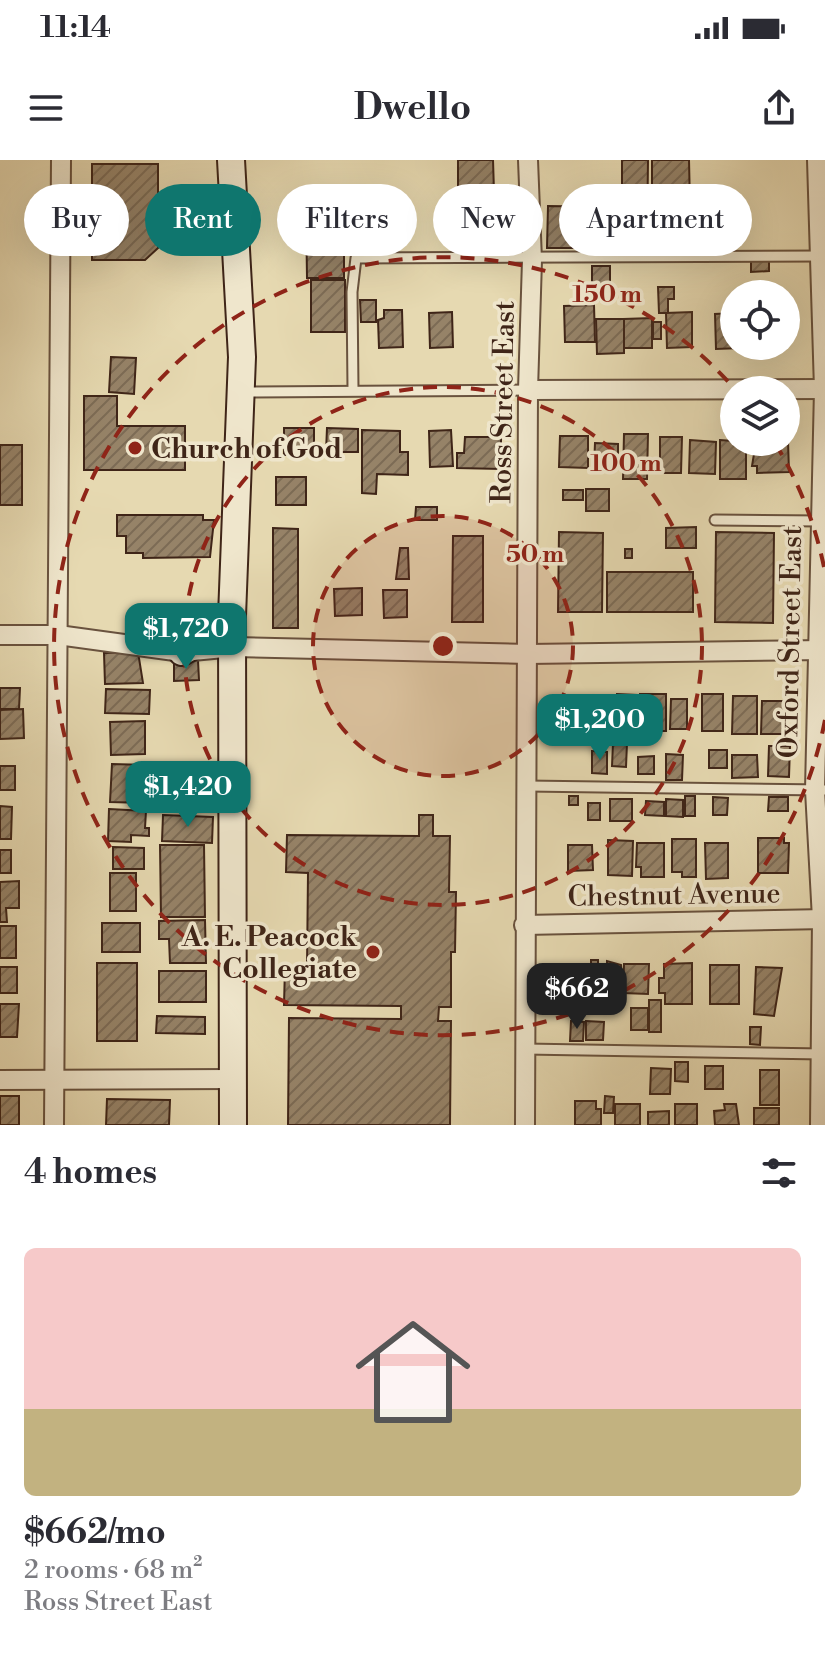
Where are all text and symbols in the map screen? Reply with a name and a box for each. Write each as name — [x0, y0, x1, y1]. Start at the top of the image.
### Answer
text: 11:14 — [40, 9, 111, 47]
icon: menu — [24, 86, 68, 130]
text: Dwello — [354, 86, 471, 131]
icon: share — [757, 86, 801, 130]
chip: Buy — [24, 184, 129, 256]
chip: Rent — [145, 184, 261, 256]
chip: Filters — [277, 184, 417, 256]
chip: New — [433, 184, 543, 256]
chip: Apartment — [559, 184, 752, 256]
text: 150 m — [572, 280, 642, 310]
map controls — [720, 280, 800, 456]
button: locate — [720, 280, 800, 360]
street label: Ross Street East — [484, 300, 523, 504]
button: layers — [720, 376, 800, 456]
place label: Church of God — [151, 432, 342, 467]
marker: Church of God — [126, 439, 144, 457]
text: 100 m — [590, 449, 662, 479]
street label: Oxford Street East — [771, 525, 810, 759]
text: 50 m — [506, 540, 564, 570]
pin: $1,720 — [121, 603, 251, 671]
text: $1,720 — [143, 613, 229, 645]
centre of rings — [429, 632, 457, 660]
pin: $1,200 — [535, 694, 665, 762]
text: $1,200 — [555, 704, 645, 736]
pin: $1,420 — [123, 761, 253, 829]
text: $1,420 — [144, 771, 232, 803]
street label: Chestnut Avenue — [567, 876, 781, 915]
place label: A. E. Peacock Collegiate — [181, 920, 358, 987]
marker: A. E. Peacock Collegiate — [364, 943, 382, 961]
pin: $662 — [530, 963, 624, 1031]
text: $662 — [545, 973, 609, 1005]
icon: filters — [757, 1151, 801, 1195]
text: 4 homes — [24, 1152, 157, 1194]
icon: home — [341, 1300, 485, 1444]
text: $662/mo — [24, 1512, 166, 1554]
text: 2 rooms · 68 m² — [24, 1554, 202, 1586]
text: Ross Street East — [24, 1586, 212, 1618]

